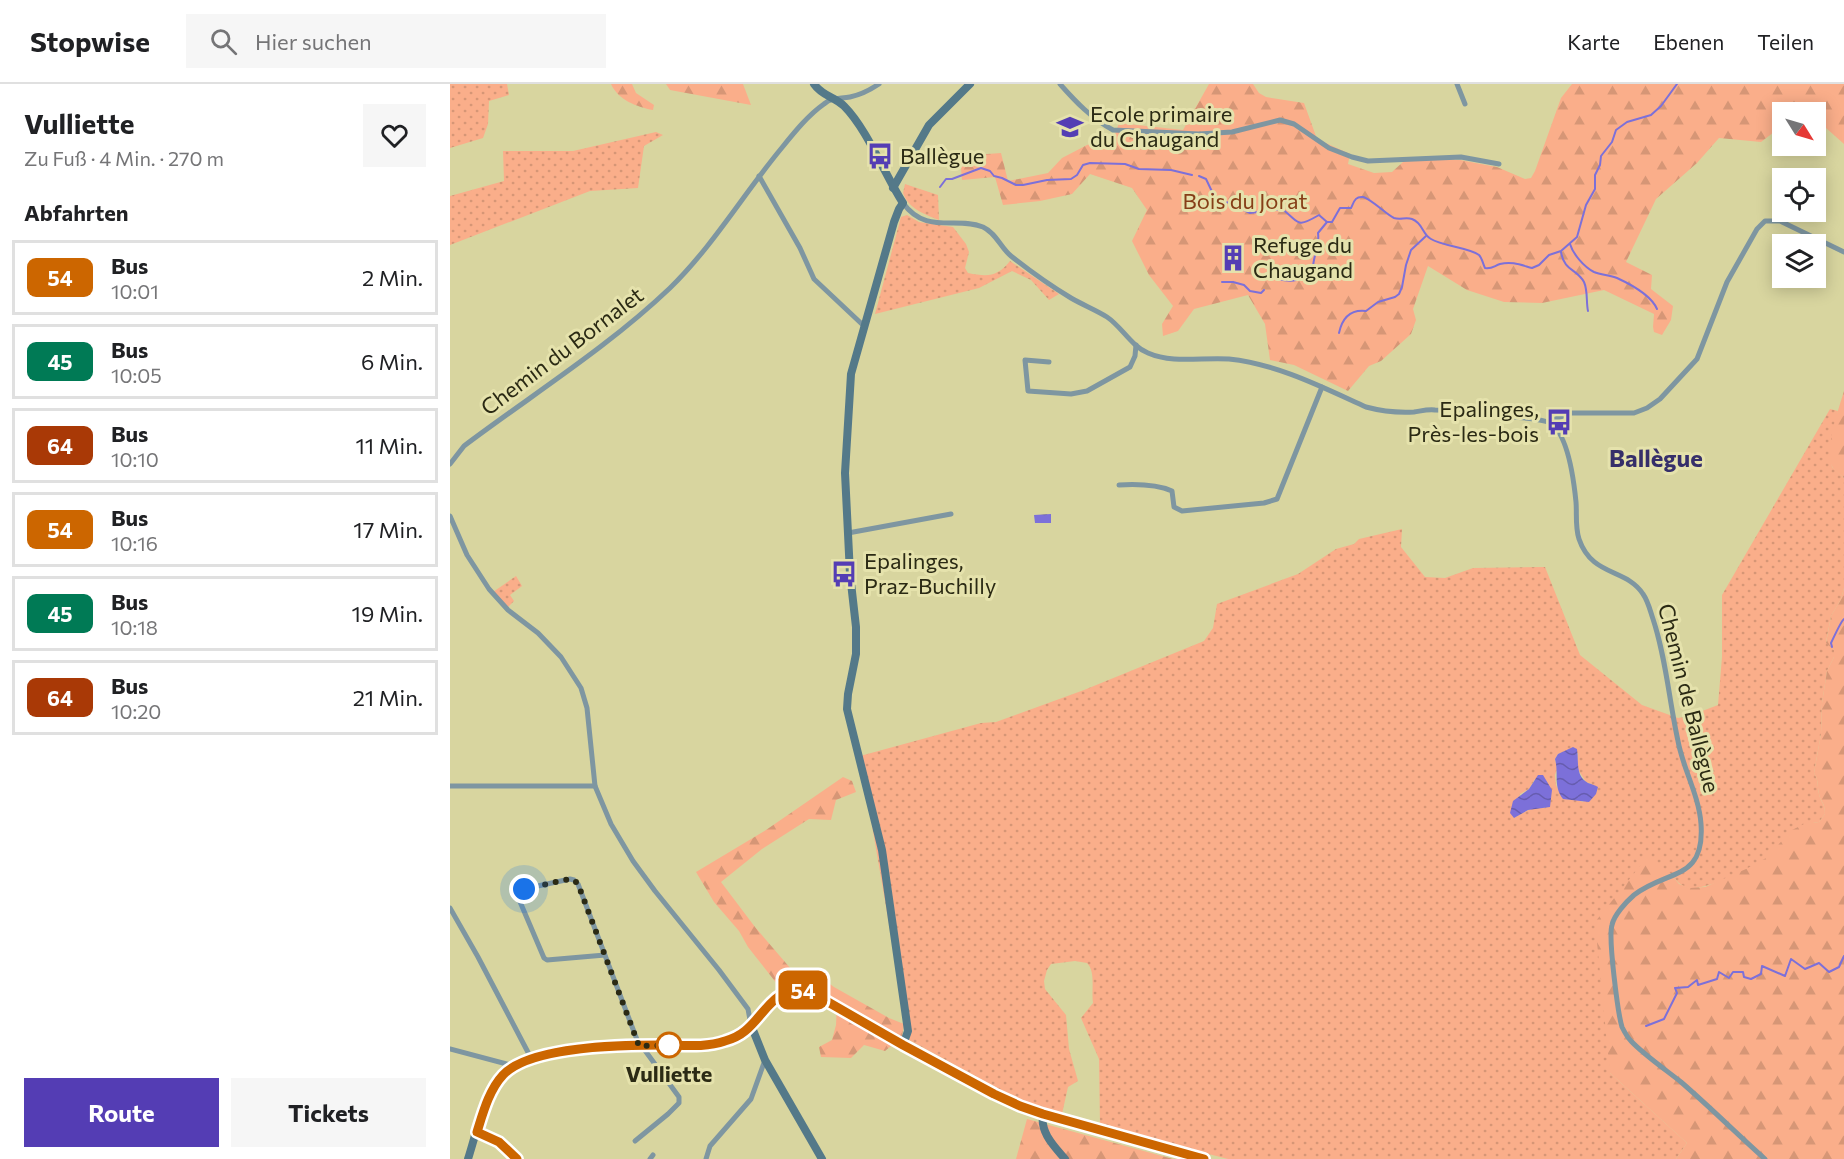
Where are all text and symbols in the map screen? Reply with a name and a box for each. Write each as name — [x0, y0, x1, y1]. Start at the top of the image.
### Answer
search box — [186, 14, 606, 68]
text: Stopwise — [30, 24, 150, 58]
icon: search — [207, 25, 240, 58]
text: Hier suchen — [255, 28, 372, 55]
text: Karte — [1567, 29, 1620, 54]
text: Ebenen — [1653, 29, 1724, 54]
text: Teilen — [1757, 29, 1814, 54]
place label: Ecole primaire du Chaugand — [1090, 100, 1232, 152]
north arrow — [1772, 102, 1826, 156]
map controls — [1772, 102, 1826, 288]
button: heart — [363, 104, 426, 167]
text: Vulliette — [24, 106, 134, 140]
school or university icon: Ecole primaire du Chaugand — [1055, 112, 1085, 142]
bus stop icon: Ballègue — [865, 141, 895, 171]
place label: Ballègue — [900, 142, 984, 169]
text: Zu Fuß · 4 Min. · 270 m — [24, 146, 224, 170]
button: locate — [1772, 168, 1826, 222]
park label: Bois du Jorat — [1182, 187, 1308, 214]
text: Abfahrten — [24, 199, 128, 226]
place label: Refuge du Chaugand — [1253, 231, 1353, 283]
button: layers — [1772, 234, 1826, 288]
building icon: Refuge du Chaugand — [1218, 243, 1248, 273]
text: Bus — [111, 252, 148, 279]
text: 2 Min. — [362, 264, 423, 291]
text: 54 — [47, 265, 73, 290]
text: 10:01 — [111, 279, 159, 303]
street label: Chemin du Bornalet — [475, 281, 648, 420]
text: Bus — [111, 336, 148, 363]
text: 6 Min. — [361, 348, 423, 375]
text: 45 — [47, 349, 73, 374]
text: 10:05 — [111, 363, 162, 387]
place label: Epalinges, Près-les-bois — [1408, 395, 1539, 447]
bus stop icon: Epalinges, Près-les-bois — [1544, 407, 1574, 437]
text: Bus — [111, 420, 148, 447]
text: 11 Min. — [355, 432, 423, 459]
text: 64 — [47, 433, 73, 458]
district label: Ballègue — [1609, 443, 1703, 472]
text: 10:10 — [111, 447, 159, 471]
text: Bus — [111, 504, 148, 531]
text: 17 Min. — [353, 516, 423, 543]
text: 54 — [47, 517, 73, 542]
text: 10:16 — [111, 531, 158, 555]
place label: Epalinges, Praz-Buchilly — [864, 547, 996, 599]
bus stop icon: Epalinges, Praz-Buchilly — [829, 559, 859, 589]
text: Bus — [111, 588, 148, 615]
text: 19 Min. — [352, 600, 423, 627]
text: 45 — [47, 601, 73, 626]
street label: Chemin de Ballègue — [1653, 601, 1726, 795]
text: 10:18 — [111, 615, 158, 639]
text: Bus — [111, 672, 148, 699]
text: 21 Min. — [353, 684, 423, 711]
text: 64 — [47, 685, 73, 710]
text: 10:20 — [111, 699, 161, 723]
your location — [509, 874, 539, 904]
line badge: 54 — [776, 970, 830, 1010]
text: 54 — [790, 978, 816, 1003]
marker: Vulliette — [656, 1032, 682, 1058]
place label: Vulliette — [626, 1060, 712, 1087]
button: Route — [24, 1078, 219, 1147]
button: Tickets — [231, 1078, 426, 1147]

